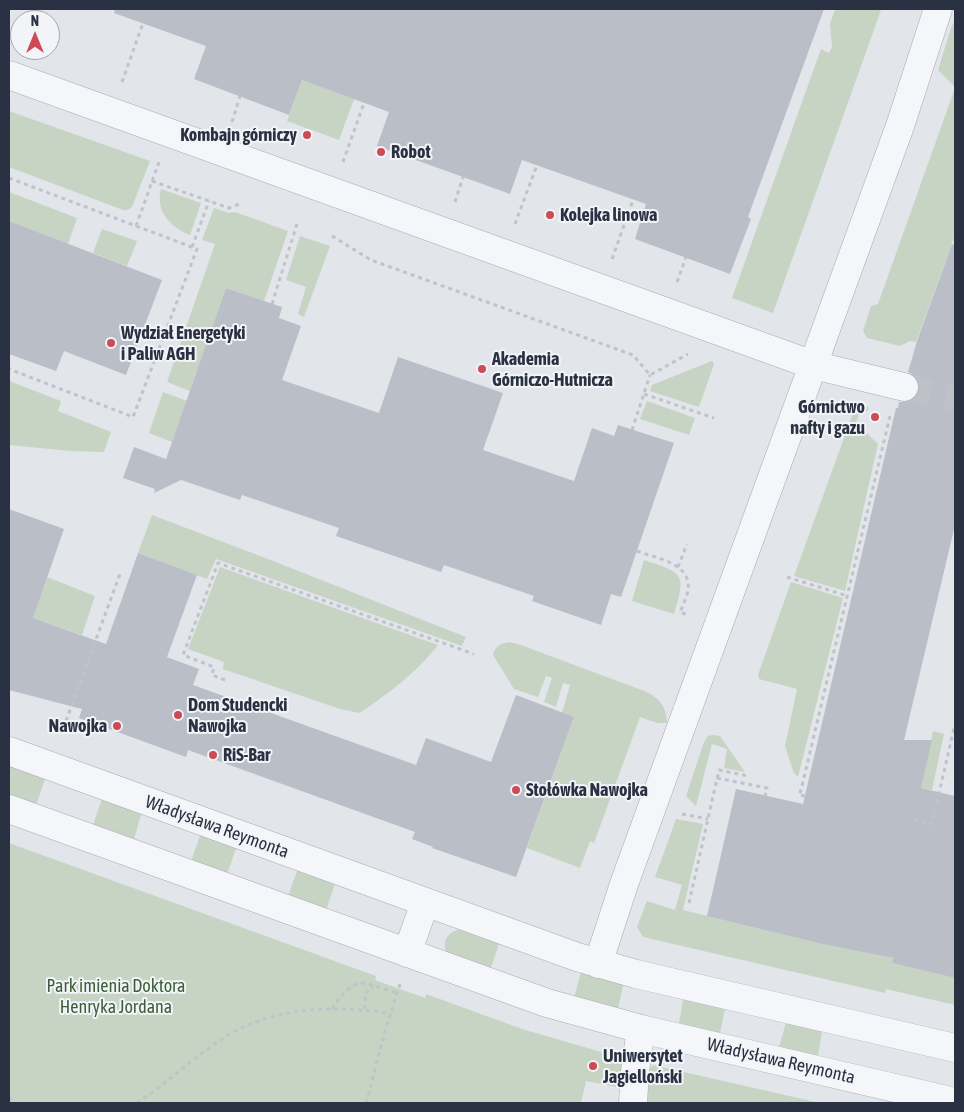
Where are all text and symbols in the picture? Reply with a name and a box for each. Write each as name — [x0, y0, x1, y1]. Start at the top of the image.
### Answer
north arrow — [10, 10, 60, 60]
text: N — [31, 13, 39, 29]
place label: Kombajn górniczy — [180, 124, 297, 146]
marker: Kombajn górniczy — [301, 129, 313, 141]
place label: Robot — [391, 141, 431, 163]
marker: Robot — [375, 146, 387, 158]
place label: Kolejka linowa — [560, 204, 657, 226]
marker: Kolejka linowa — [544, 209, 556, 221]
place label: Wydział Energetyki i Paliw AGH — [121, 322, 246, 364]
marker: Wydział Energetyki i Paliw AGH — [105, 337, 117, 349]
place label: Akademia Górniczo-Hutnicza — [492, 348, 613, 390]
marker: Akademia Górniczo-Hutnicza — [476, 363, 488, 375]
place label: Górnictwo nafty i gazu — [790, 396, 865, 438]
marker: Górnictwo nafty i gazu — [869, 411, 881, 423]
place label: Dom Studencki Nawojka — [188, 694, 287, 736]
marker: Dom Studencki Nawojka — [172, 709, 184, 721]
place label: Nawojka — [49, 715, 107, 737]
marker: Nawojka — [111, 720, 123, 732]
place label: RiS-Bar — [223, 744, 270, 766]
marker: RiS-Bar — [207, 749, 219, 761]
place label: Stołówka Nawojka — [526, 779, 648, 801]
marker: Stołówka Nawojka — [510, 784, 522, 796]
street label: Władysława Reymonta — [142, 791, 292, 863]
park label: Park imienia Doktora Henryka Jordana — [47, 975, 185, 1018]
street label: Władysława Reymonta — [705, 1033, 857, 1089]
place label: Uniwersytet Jagielloński — [603, 1045, 683, 1088]
marker: Uniwersytet Jagielloński — [587, 1060, 599, 1072]

